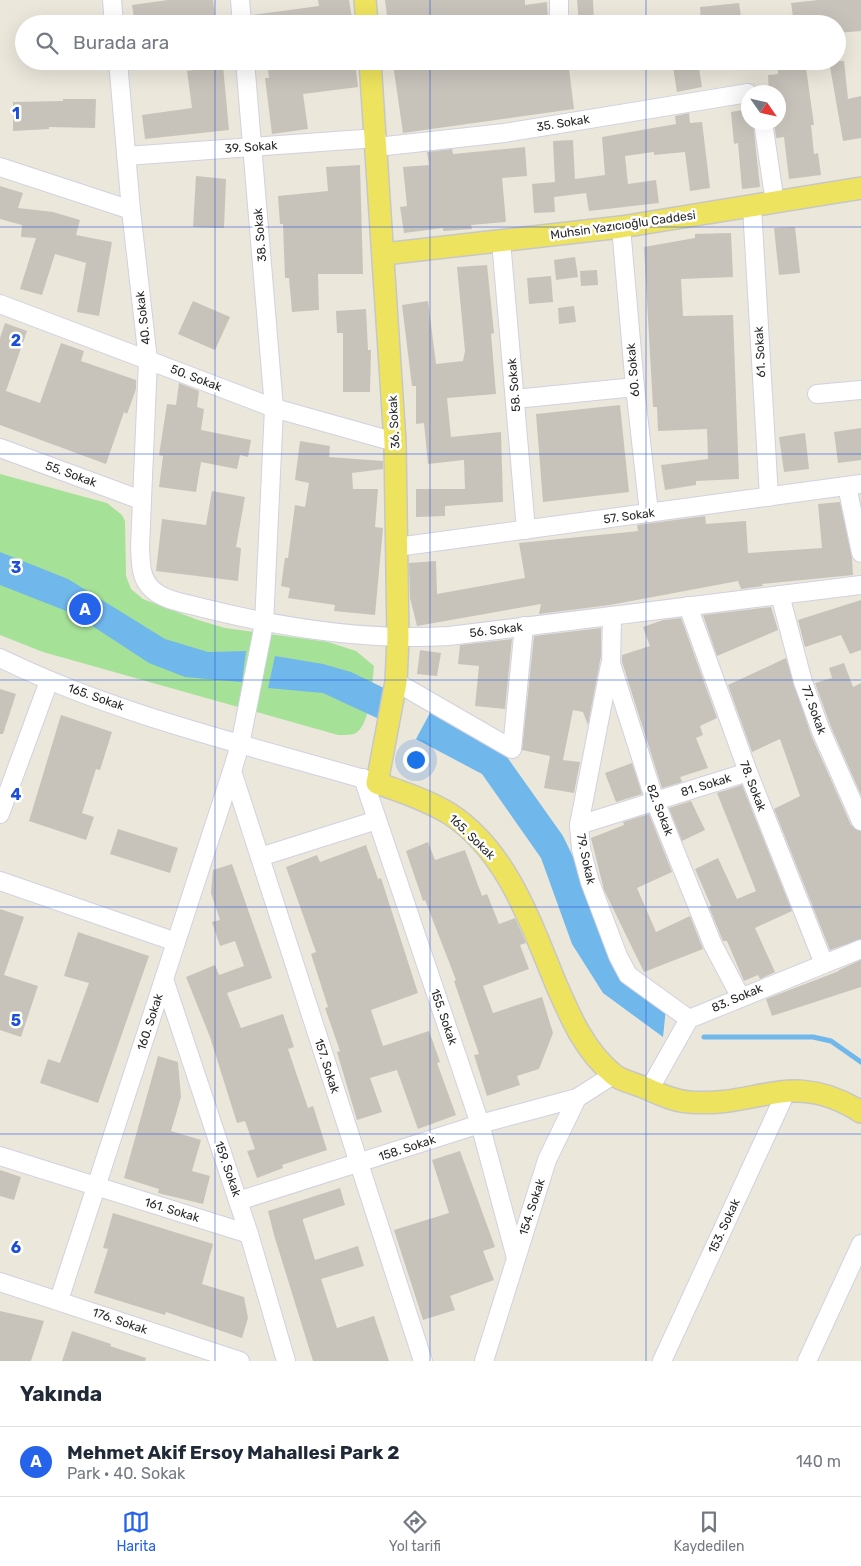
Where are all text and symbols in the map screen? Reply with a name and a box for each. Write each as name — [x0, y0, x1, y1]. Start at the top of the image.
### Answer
search box — [15, 15, 846, 70]
icon: search — [33, 29, 61, 57]
text: Burada ara — [73, 31, 169, 54]
north arrow — [741, 85, 786, 130]
text: 1 — [12, 104, 20, 123]
street label: 35. Sokak — [536, 112, 591, 134]
street label: 39. Sokak — [224, 138, 279, 156]
street label: 38. Sokak — [251, 207, 269, 262]
street label: Muhsin Yazıcıoğlu Caddesi — [550, 208, 697, 242]
street label: 40. Sokak — [133, 290, 153, 346]
street label: 61. Sokak — [752, 325, 768, 378]
text: 2 — [11, 331, 21, 350]
street label: 60. Sokak — [624, 342, 642, 397]
street label: 58. Sokak — [505, 357, 523, 412]
street label: 50. Sokak — [168, 362, 224, 394]
street label: 36. Sokak — [386, 394, 402, 449]
street label: 55. Sokak — [44, 458, 99, 490]
street label: 57. Sokak — [602, 505, 656, 527]
text: 3 — [11, 558, 21, 577]
pin: A — [69, 590, 101, 628]
street label: 56. Sokak — [469, 620, 524, 640]
street label: 165. Sokak — [66, 681, 127, 713]
street label: 77. Sokak — [799, 684, 830, 737]
your location — [403, 747, 429, 773]
street label: 78. Sokak — [737, 759, 769, 814]
street label: 81. Sokak — [679, 770, 734, 799]
street label: 82. Sokak — [644, 782, 676, 838]
text: 4 — [11, 785, 22, 804]
street label: 165. Sokak — [446, 812, 499, 863]
street label: 79. Sokak — [574, 832, 598, 887]
street label: 83. Sokak — [709, 981, 765, 1015]
street label: 155. Sokak — [428, 987, 460, 1048]
street label: 160. Sokak — [134, 991, 166, 1052]
text: 5 — [11, 1011, 21, 1030]
street label: 157. Sokak — [312, 1037, 343, 1096]
street label: 158. Sokak — [377, 1132, 438, 1164]
street label: 159. Sokak — [212, 1139, 244, 1199]
street label: 154. Sokak — [516, 1176, 548, 1237]
street label: 161. Sokak — [143, 1195, 202, 1225]
street label: 153. Sokak — [705, 1196, 743, 1256]
text: 6 — [11, 1238, 21, 1257]
street label: 176. Sokak — [91, 1305, 150, 1337]
text: Yakında — [20, 1381, 102, 1406]
text: Mehmet Akif Ersoy Mahallesi Park 2 — [67, 1441, 400, 1464]
text: A — [30, 1452, 42, 1471]
text: 140 m — [796, 1452, 841, 1471]
text: Park · 40. Sokak — [67, 1464, 185, 1483]
tab: Harita — [116, 1508, 156, 1555]
tab: Yol tarifi — [389, 1508, 441, 1555]
tab: Kaydedilen — [674, 1508, 745, 1555]

